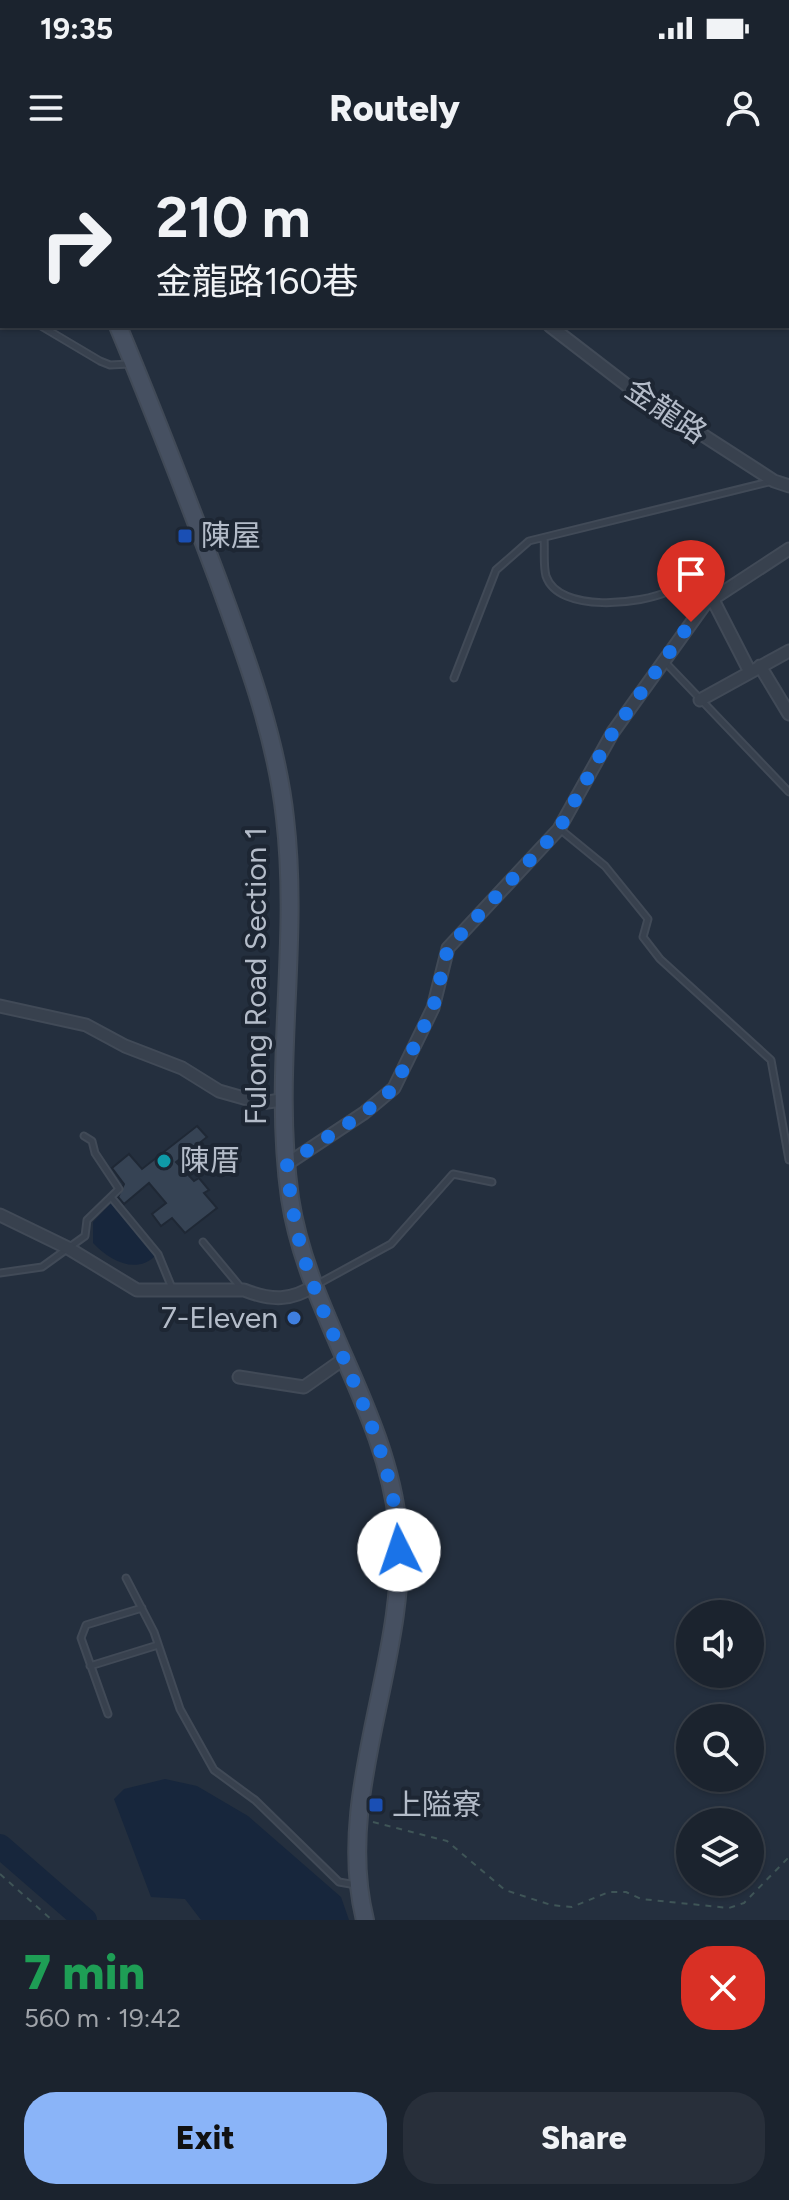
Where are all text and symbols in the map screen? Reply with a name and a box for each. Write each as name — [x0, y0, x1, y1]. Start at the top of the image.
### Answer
text: 19:35 — [40, 10, 113, 47]
icon: menu — [24, 86, 68, 130]
icon: person — [721, 86, 765, 130]
text: Routely — [329, 87, 460, 130]
text: 210 m — [156, 184, 311, 251]
icon: right — [24, 192, 128, 296]
text: 金龍路160巷 — [156, 260, 358, 303]
street label: 金龍路 — [619, 370, 714, 451]
place label: 陳屋 — [201, 517, 261, 554]
marker: 陳屋 — [176, 527, 194, 545]
pin — [657, 540, 725, 622]
icon: arrive — [669, 552, 713, 596]
street label: Fulong Road Section 1 — [237, 827, 274, 1125]
place label: 陳厝 — [180, 1142, 240, 1179]
marker: 陳厝 — [155, 1152, 173, 1170]
place label: 7-Eleven — [161, 1299, 278, 1336]
marker: 7-Eleven — [285, 1309, 303, 1327]
position arrow — [357, 1508, 441, 1592]
map controls — [676, 1600, 764, 1896]
button: sound — [676, 1600, 764, 1688]
button: search — [676, 1704, 764, 1792]
place label: 上隘寮 — [392, 1786, 482, 1823]
marker: 上隘寮 — [367, 1796, 385, 1814]
button: layers — [676, 1808, 764, 1896]
text: 7 min — [24, 1943, 145, 2001]
button: close — [681, 1946, 765, 2030]
text: 560 m · 19:42 — [24, 2002, 181, 2034]
button: Exit — [24, 2092, 387, 2184]
button: Share — [403, 2092, 765, 2184]

